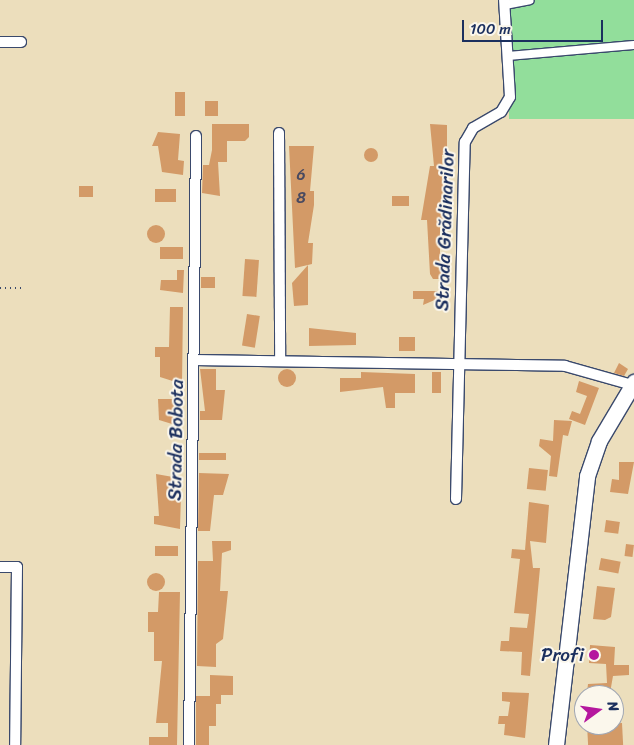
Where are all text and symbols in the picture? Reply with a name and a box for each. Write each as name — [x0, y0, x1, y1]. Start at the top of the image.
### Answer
scale bar — [464, 10, 605, 42]
text: 100 m — [470, 16, 511, 42]
street label: Strada Grădinarilor — [431, 149, 459, 311]
house number: 6 — [296, 165, 306, 185]
house number: 8 — [296, 188, 306, 208]
street label: Strada Bobota — [164, 379, 188, 501]
place label: Profi — [541, 644, 584, 666]
marker: Profi — [588, 649, 600, 661]
north arrow — [574, 685, 624, 735]
text: N — [600, 699, 626, 714]

